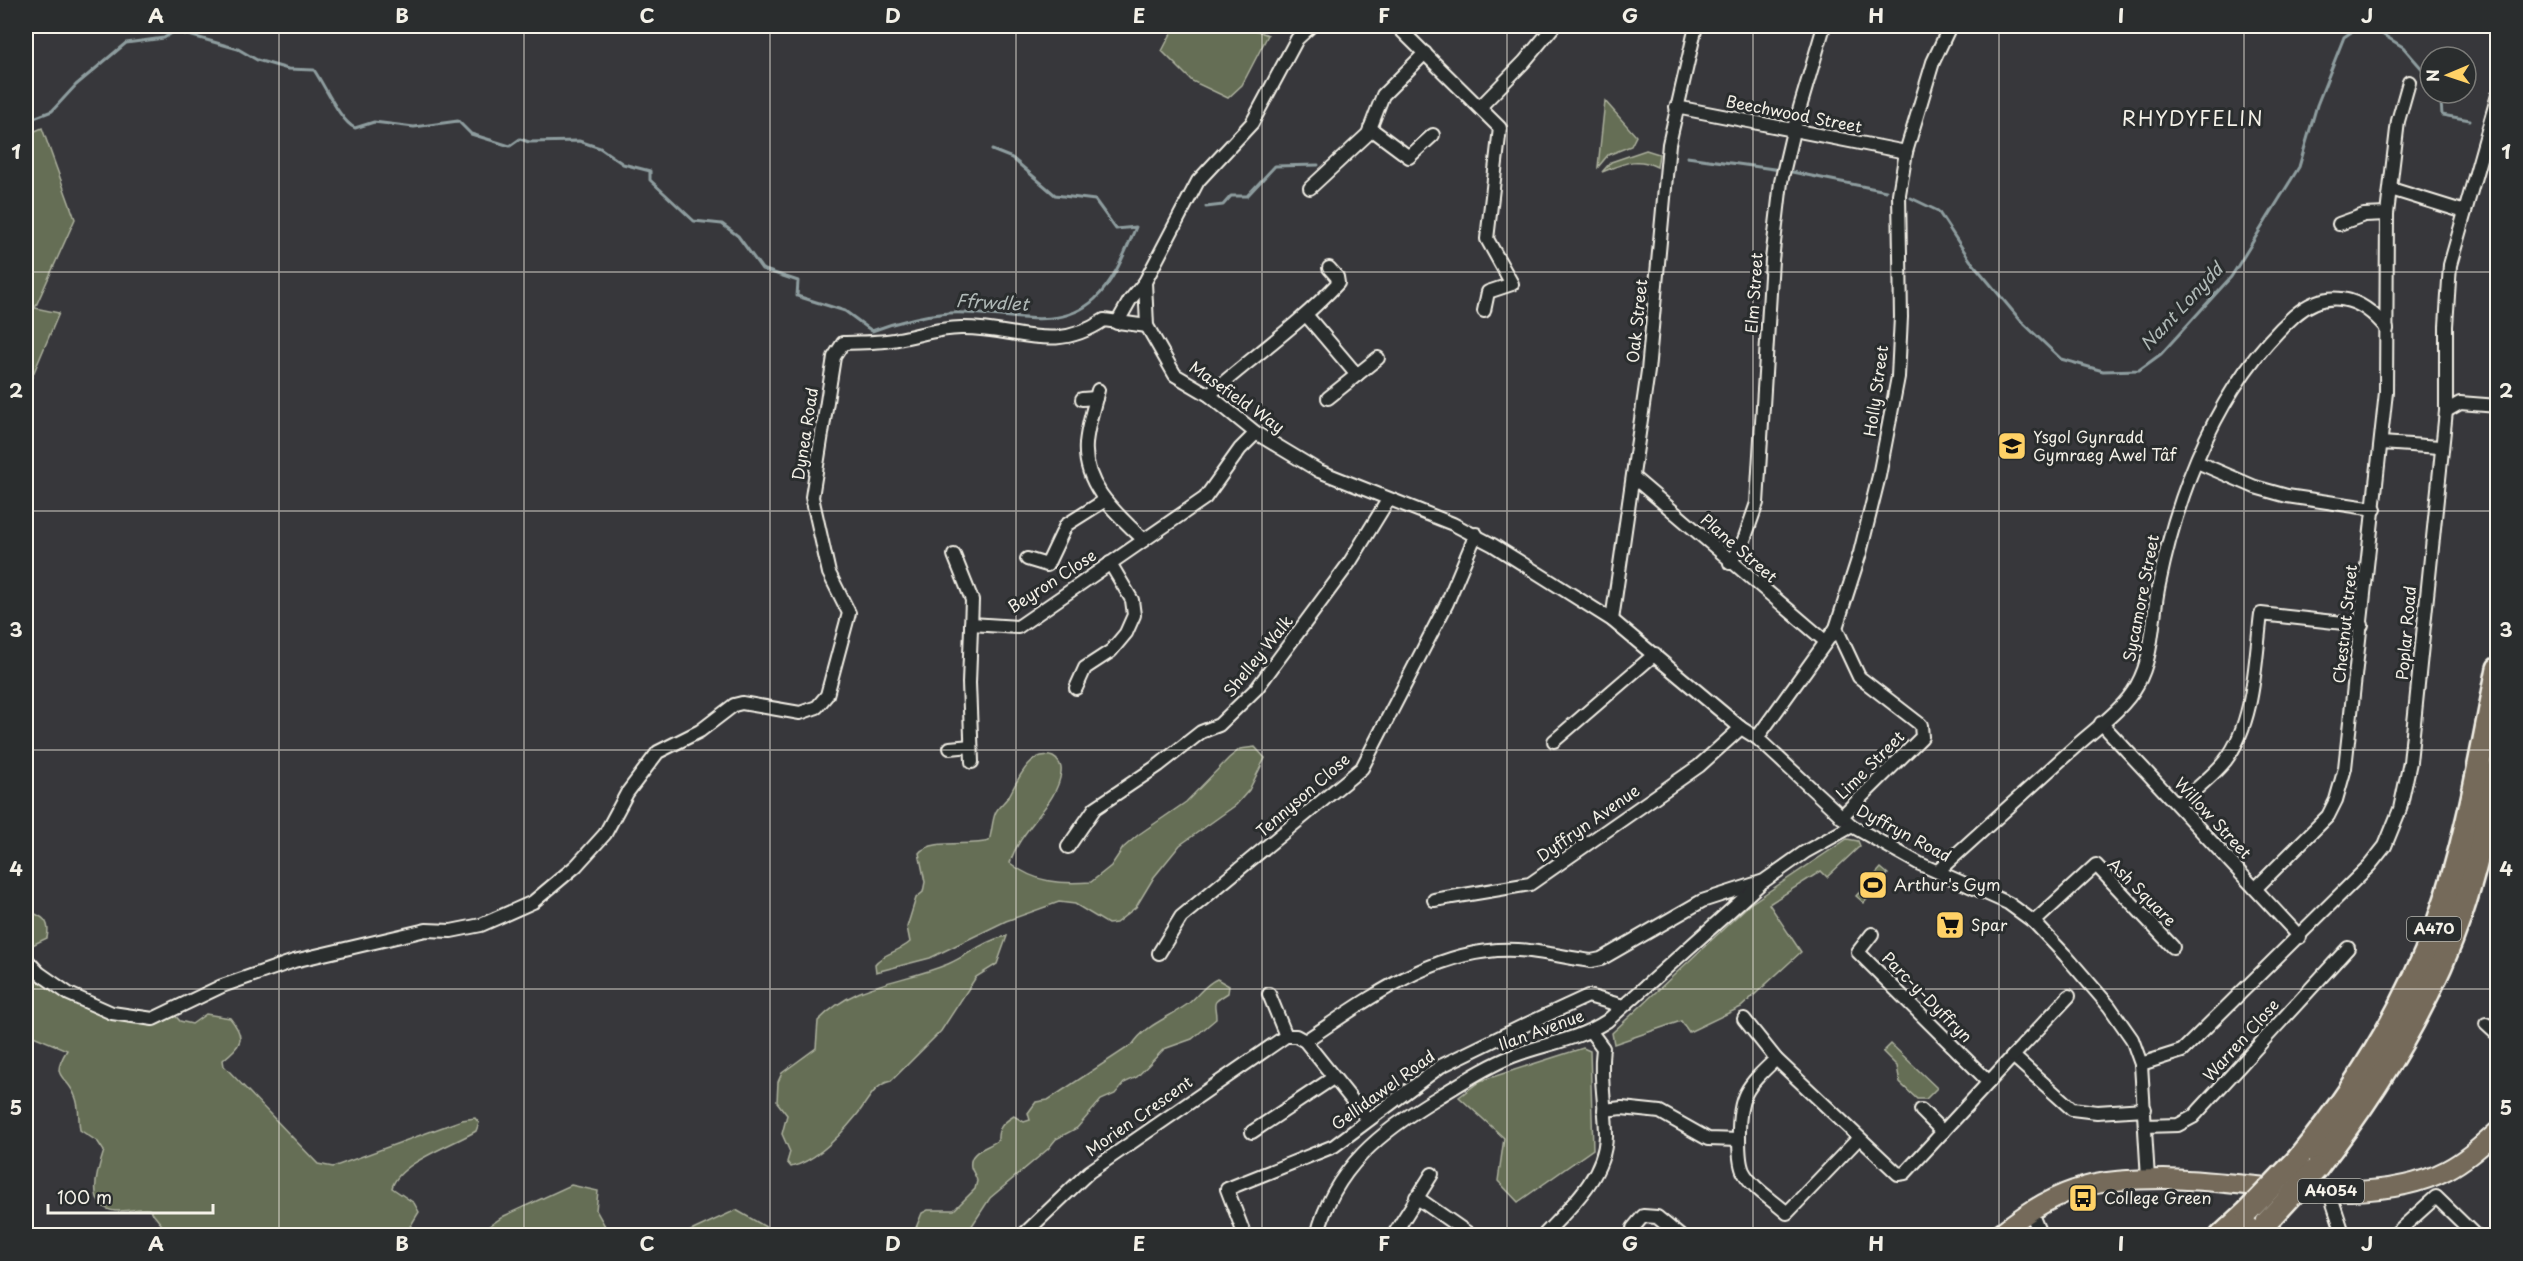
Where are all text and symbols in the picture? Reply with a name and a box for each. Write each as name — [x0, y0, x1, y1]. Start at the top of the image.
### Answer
text: A — [148, 0, 164, 30]
text: B — [395, 0, 409, 30]
text: C — [639, 0, 655, 30]
text: D — [885, 0, 901, 30]
text: E — [1133, 0, 1145, 30]
text: F — [1378, 0, 1390, 30]
text: G — [1622, 0, 1638, 30]
text: H — [1868, 0, 1884, 30]
text: I — [2118, 0, 2124, 30]
text: J — [2361, 0, 2373, 30]
north arrow — [2418, 45, 2478, 105]
text: N — [2420, 69, 2444, 82]
street label: Beechwood Street — [1724, 88, 1865, 138]
district label: RHYDYFELIN — [2122, 103, 2264, 133]
text: 1 — [11, 136, 21, 166]
text: 1 — [2501, 136, 2511, 166]
street label: Elm Street — [1738, 251, 1768, 334]
water label: Nant Lonydd — [2133, 254, 2230, 356]
street label: Oak Street — [1620, 277, 1652, 364]
water label: Ffrwdlet — [955, 286, 1032, 317]
street label: Holly Street — [1857, 343, 1893, 438]
street label: Masefield Way — [1185, 354, 1290, 438]
text: 2 — [9, 375, 23, 405]
text: 2 — [2499, 375, 2513, 405]
street label: Dynea Road — [785, 386, 823, 482]
place label: Ysgol Gynradd Gymraeg Awel Tâf — [2033, 424, 2178, 466]
school or university icon: Ysgol Gynradd Gymraeg Awel Tâf — [1996, 430, 2028, 462]
street label: Plane Street — [1696, 507, 1784, 588]
street label: Sycamore Street — [2116, 532, 2164, 663]
street label: Beyron Close — [1002, 543, 1100, 618]
street label: Chestnut Street — [2326, 563, 2362, 685]
street label: Poplar Road — [2389, 585, 2421, 681]
street label: Shelley Walk — [1217, 609, 1298, 702]
text: 3 — [9, 614, 23, 644]
text: 3 — [2499, 614, 2513, 644]
street label: Lime Street — [1829, 724, 1909, 804]
street label: Tennyson Close — [1250, 747, 1354, 842]
street label: Willow Street — [2170, 771, 2258, 864]
street label: Dyffryn Avenue — [1531, 778, 1644, 867]
street label: Dyffryn Road — [1853, 797, 1956, 867]
street label: Ash Square — [2103, 851, 2183, 931]
text: 4 — [9, 853, 23, 883]
text: 4 — [2499, 853, 2513, 883]
sports icon: Arthur's Gym — [1857, 869, 1889, 901]
place label: Arthur's Gym — [1894, 872, 2000, 896]
supermarket icon: Spar — [1934, 909, 1966, 941]
place label: Spar — [1971, 912, 2008, 936]
road number: A470 — [2407, 917, 2461, 941]
street label: Parc-y-Dyffryn — [1877, 946, 1978, 1047]
street label: Warren Close — [2197, 993, 2284, 1086]
street label: Ilan Avenue — [1494, 1002, 1587, 1056]
street label: Gellidawel Road — [1326, 1043, 1439, 1135]
street label: Morien Crescent — [1080, 1069, 1197, 1161]
text: 5 — [10, 1092, 22, 1122]
text: 5 — [2500, 1092, 2512, 1122]
scale bar — [48, 1177, 213, 1215]
road number: A4054 — [2298, 1179, 2364, 1203]
bus stop icon: College Green — [2067, 1182, 2099, 1214]
text: 100 m — [57, 1183, 112, 1210]
place label: College Green — [2104, 1185, 2212, 1209]
text: A — [148, 1228, 164, 1258]
text: B — [395, 1228, 409, 1258]
text: C — [639, 1228, 655, 1258]
text: D — [885, 1228, 901, 1258]
text: E — [1133, 1228, 1145, 1258]
text: F — [1378, 1228, 1390, 1258]
text: G — [1622, 1228, 1638, 1258]
text: H — [1868, 1228, 1884, 1258]
text: I — [2118, 1228, 2124, 1258]
text: J — [2361, 1228, 2373, 1258]

